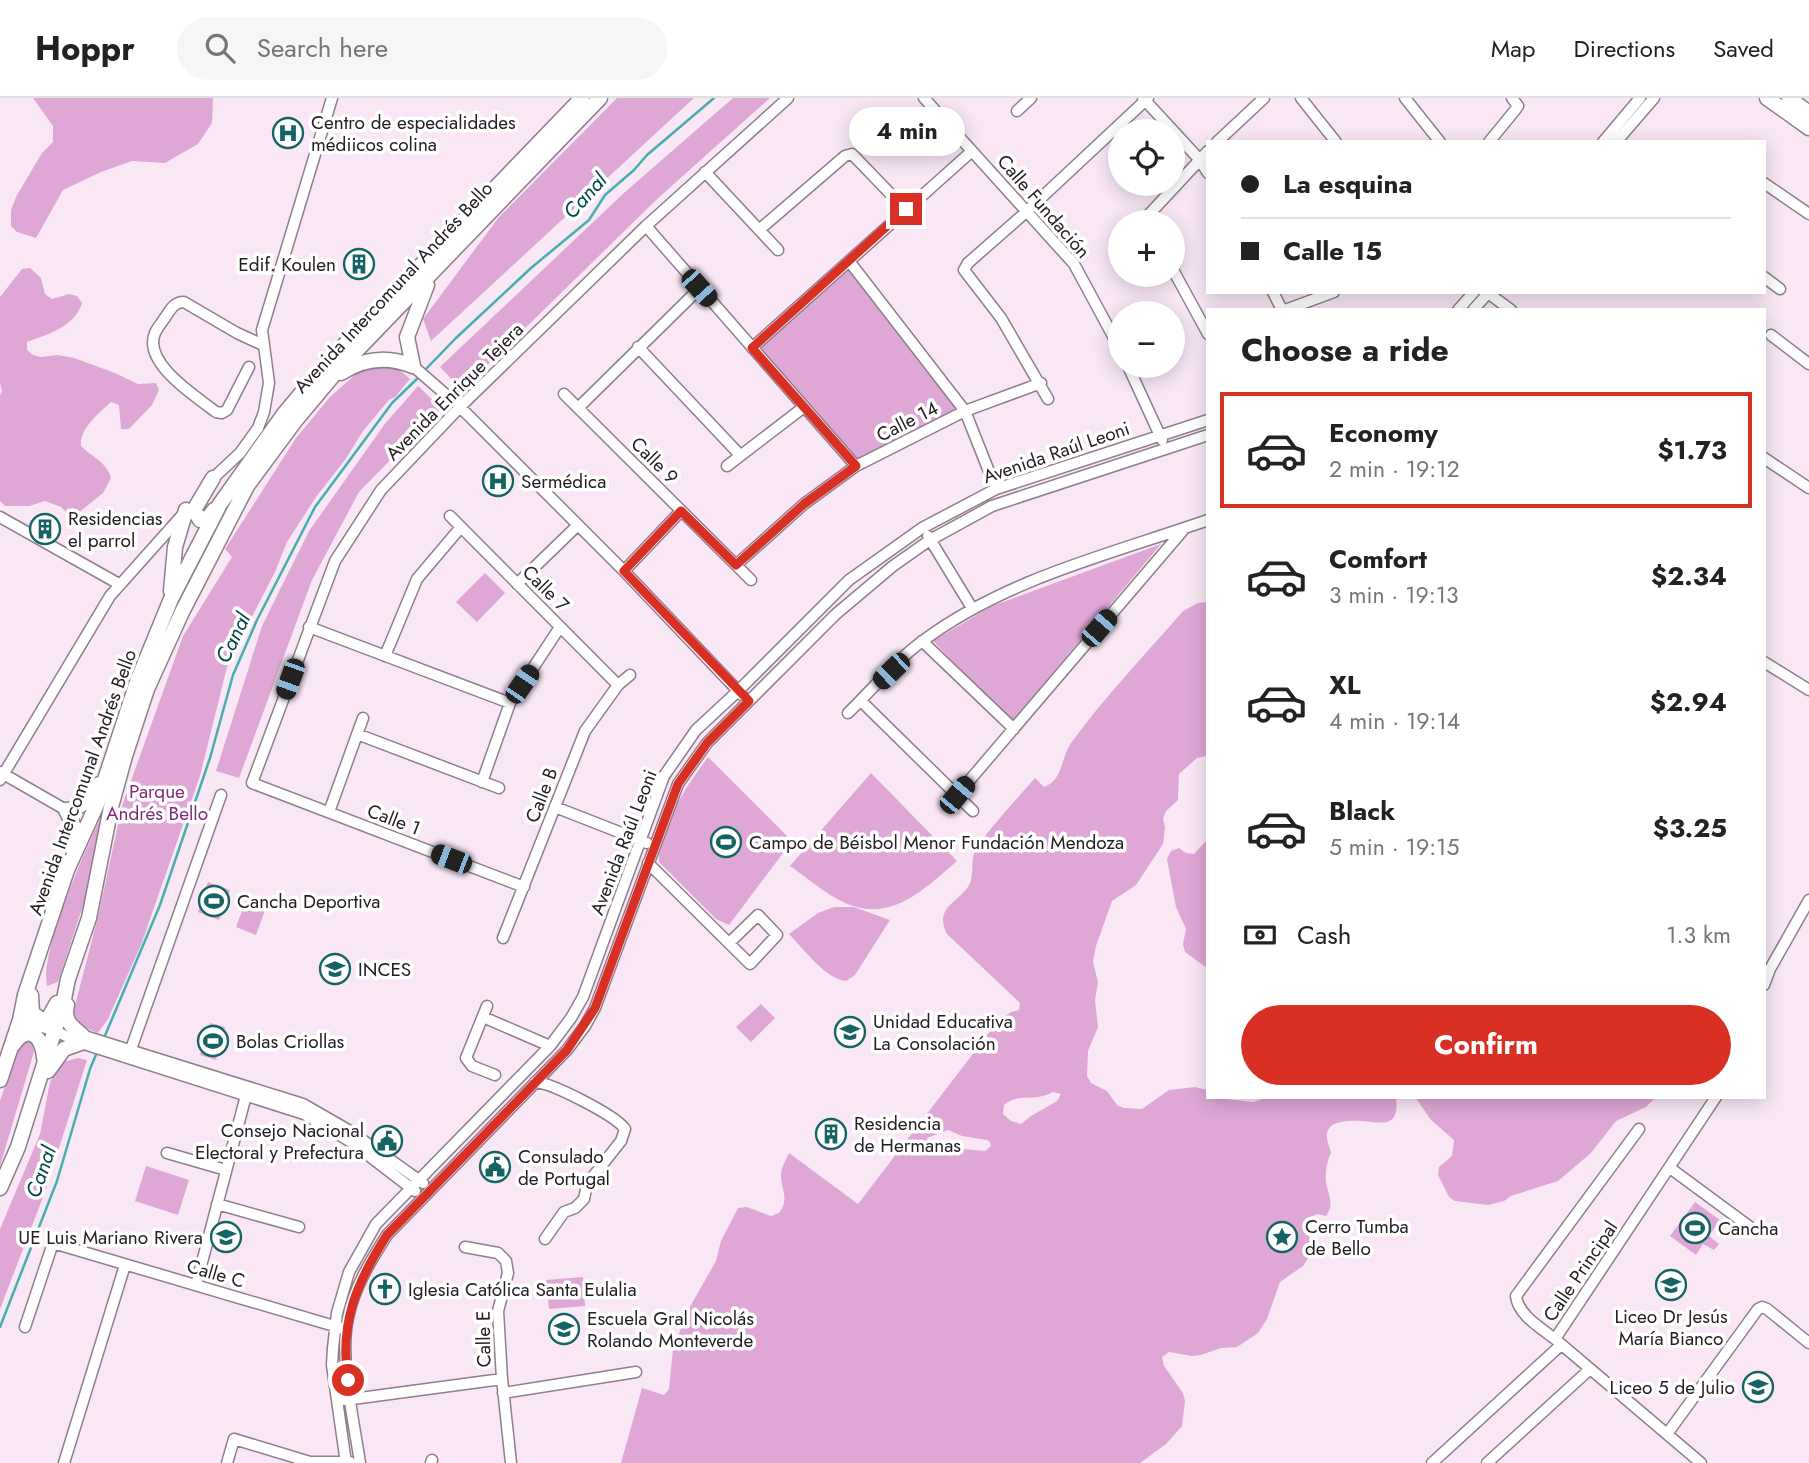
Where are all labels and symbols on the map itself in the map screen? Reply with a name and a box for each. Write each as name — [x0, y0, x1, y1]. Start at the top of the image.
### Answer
callout: 4 min — [848, 108, 964, 156]
place label: Centro de especialidades médiicos colina — [311, 109, 516, 158]
hospital icon: Centro de especialidades médiicos colina — [271, 116, 305, 150]
street label: Calle Fundación — [991, 148, 1096, 264]
water label: Canal — [556, 165, 615, 226]
street label: Avenida Intercomunal Andrés Bello — [288, 175, 499, 399]
route end — [890, 193, 922, 225]
building icon: Edif. Koulen — [342, 247, 376, 281]
place label: Edif. Koulen — [238, 251, 336, 278]
car — [678, 265, 721, 311]
street label: Avenida Enrique Tejera — [379, 316, 529, 466]
street label: Calle 14 — [872, 394, 943, 448]
street label: Avenida Raúl Leoni — [979, 415, 1133, 490]
street label: Calle 9 — [625, 431, 684, 490]
hospital icon: Sermédica — [481, 464, 515, 498]
place label: Sermédica — [521, 468, 606, 495]
place label: Residencias el parrol — [68, 505, 163, 554]
building icon: Residencias el parrol — [28, 512, 62, 546]
street label: Calle 7 — [516, 559, 575, 618]
car — [1078, 605, 1121, 651]
water label: Canal — [208, 607, 259, 668]
street label: Avenida Intercomunal Andrés Bello — [22, 646, 143, 919]
car — [869, 649, 914, 693]
car — [273, 656, 308, 702]
car — [502, 661, 543, 707]
street label: Calle B — [519, 764, 564, 827]
street label: Avenida Raúl Leoni — [583, 766, 664, 919]
car — [936, 772, 979, 818]
park label: Parque Andrés Bello — [106, 778, 208, 827]
street label: Calle 1 — [363, 797, 424, 842]
sports icon: Campo de Béisbol Menor Fundación Mendoza — [709, 825, 743, 859]
place label: Campo de Béisbol Menor Fundación Mendoza — [749, 829, 1124, 856]
car — [428, 842, 475, 876]
sports icon: Cancha Deportiva — [197, 884, 231, 918]
place label: Cancha Deportiva — [237, 888, 380, 915]
school or university icon: INCES — [318, 952, 352, 986]
place label: INCES — [358, 956, 411, 983]
place label: Unidad Educativa La Consolación — [873, 1008, 1013, 1057]
school or university icon: Unidad Educativa La Consolación — [833, 1015, 867, 1049]
sports icon: Bolas Criollas — [196, 1024, 230, 1058]
place label: Bolas Criollas — [236, 1028, 345, 1055]
place label: Residencia de Hermanas — [854, 1110, 961, 1159]
place label: Consejo Nacional Electoral y Prefectura — [195, 1117, 364, 1166]
building icon: Residencia de Hermanas — [814, 1117, 848, 1151]
public building icon: Consejo Nacional Electoral y Prefectura — [370, 1124, 404, 1158]
water label: Canal — [18, 1141, 64, 1202]
place label: Consulado de Portugal — [518, 1143, 610, 1192]
public building icon: Consulado de Portugal — [478, 1150, 512, 1184]
sports icon: Cancha — [1678, 1211, 1712, 1245]
place label: Cerro Tumba de Bello — [1305, 1213, 1409, 1262]
place label: Cancha — [1718, 1215, 1778, 1242]
street label: Calle Principal — [1537, 1216, 1624, 1327]
school or university icon: UE Luis Mariano Rivera — [209, 1220, 243, 1254]
place icon: Cerro Tumba de Bello — [1265, 1220, 1299, 1254]
place label: UE Luis Mariano Rivera — [18, 1224, 203, 1251]
street label: Calle C — [184, 1252, 248, 1295]
school or university icon: Liceo Dr Jesús María Bianco — [1654, 1268, 1688, 1302]
church icon: Iglesia Católica Santa Eulalia — [368, 1272, 402, 1306]
place label: Iglesia Católica Santa Eulalia — [408, 1276, 637, 1303]
place label: Liceo Dr Jesús María Bianco — [1614, 1303, 1728, 1352]
place label: Escuela Gral Nicolás Rolando Monteverde — [587, 1305, 754, 1354]
street label: Calle E — [470, 1310, 497, 1368]
school or university icon: Escuela Gral Nicolás Rolando Monteverde — [547, 1312, 581, 1346]
route start — [332, 1364, 364, 1396]
school or university icon: Liceo 5 de Julio — [1741, 1370, 1775, 1404]
place label: Liceo 5 de Julio — [1610, 1374, 1735, 1401]

